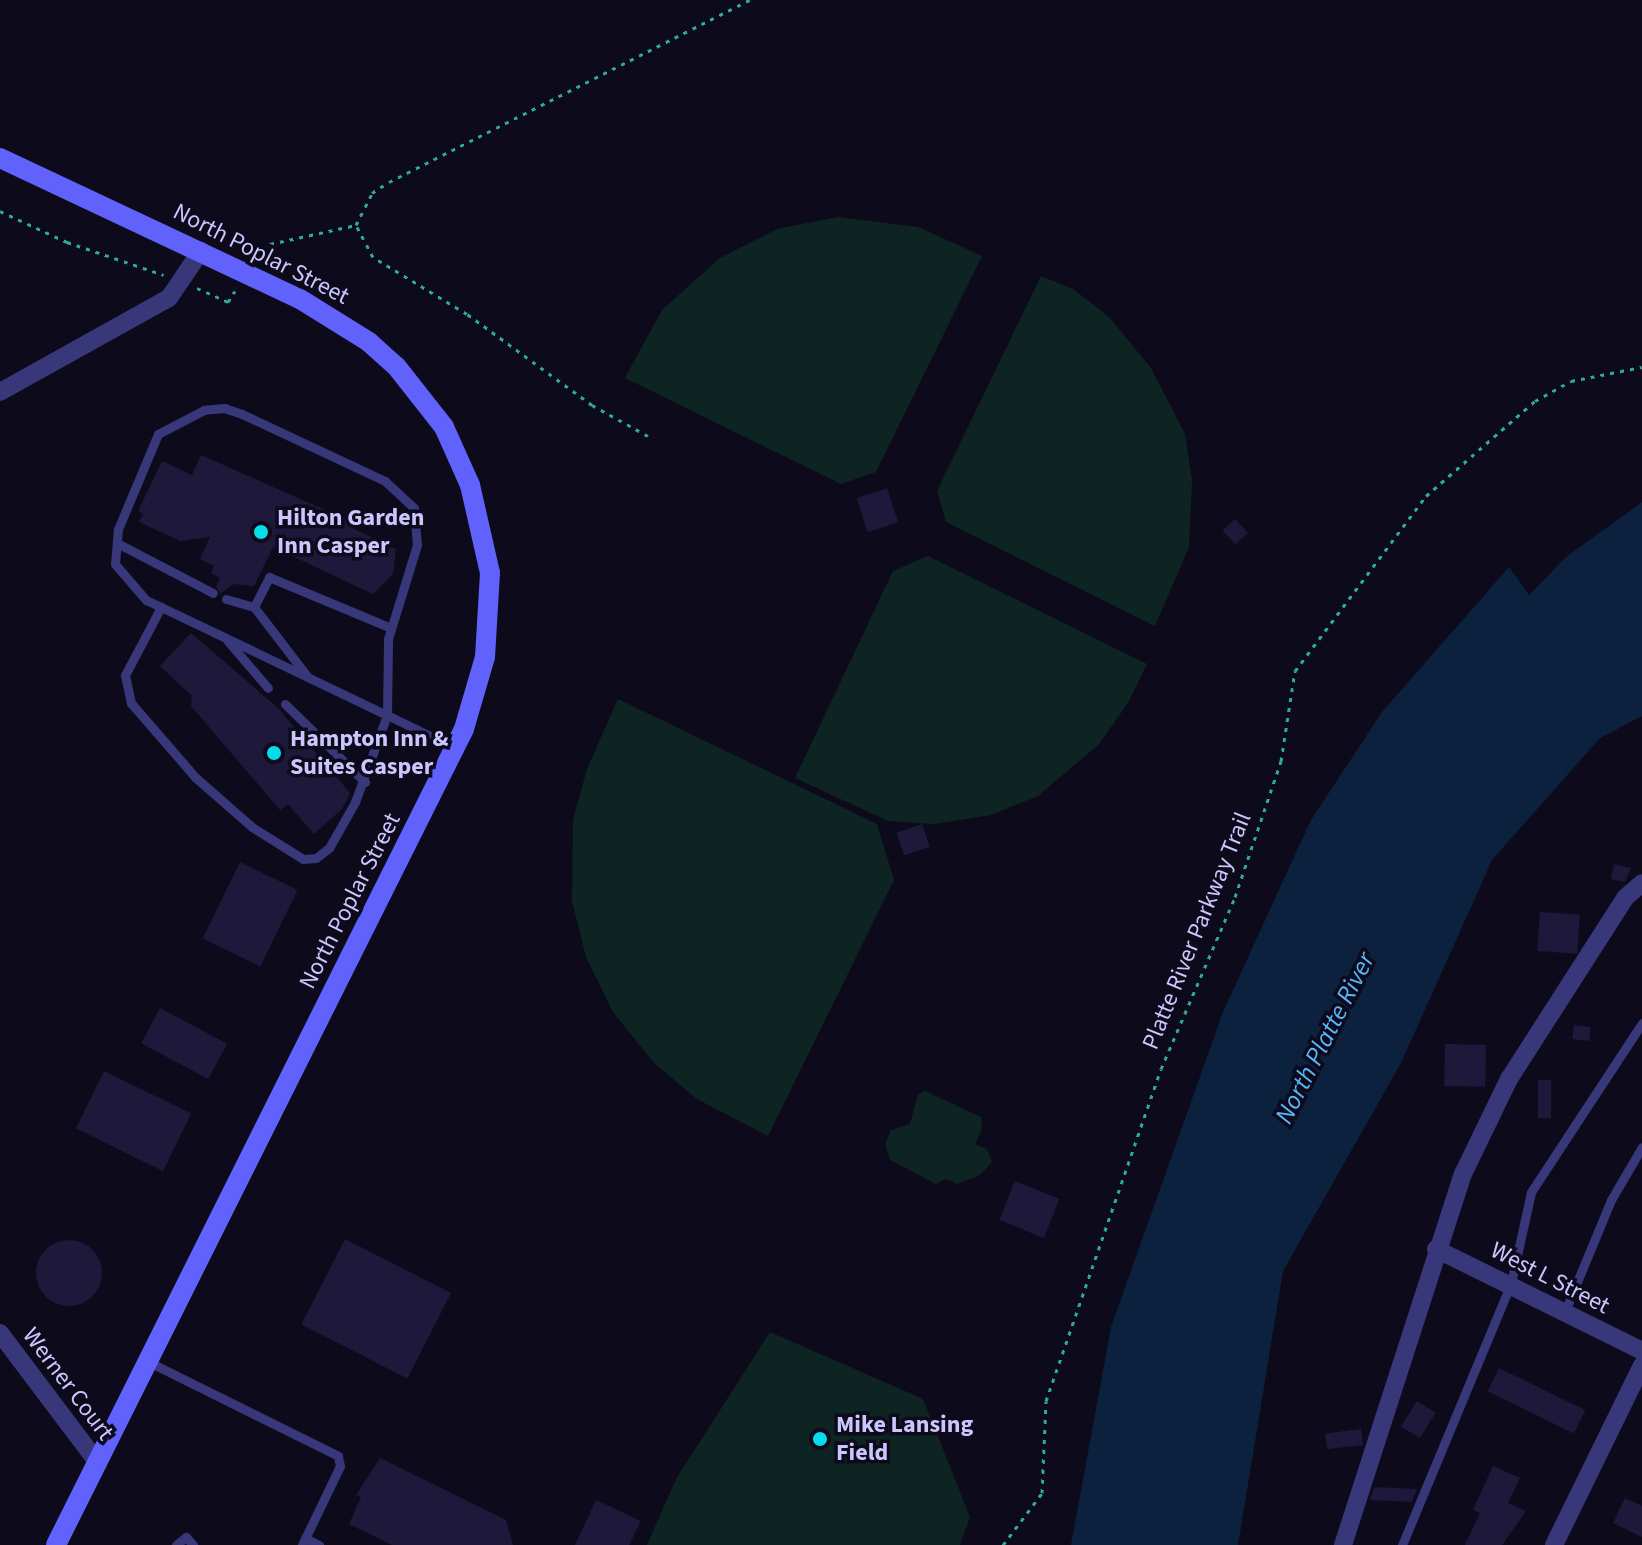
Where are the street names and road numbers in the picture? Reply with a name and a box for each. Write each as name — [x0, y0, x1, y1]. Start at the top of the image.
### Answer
street label: North Poplar Street — [168, 197, 354, 311]
street label: North Poplar Street — [293, 808, 407, 994]
street label: Platte River Parkway Trail — [1136, 808, 1258, 1054]
street label: West L Street — [1486, 1236, 1614, 1320]
street label: Werner Court — [16, 1322, 120, 1446]

